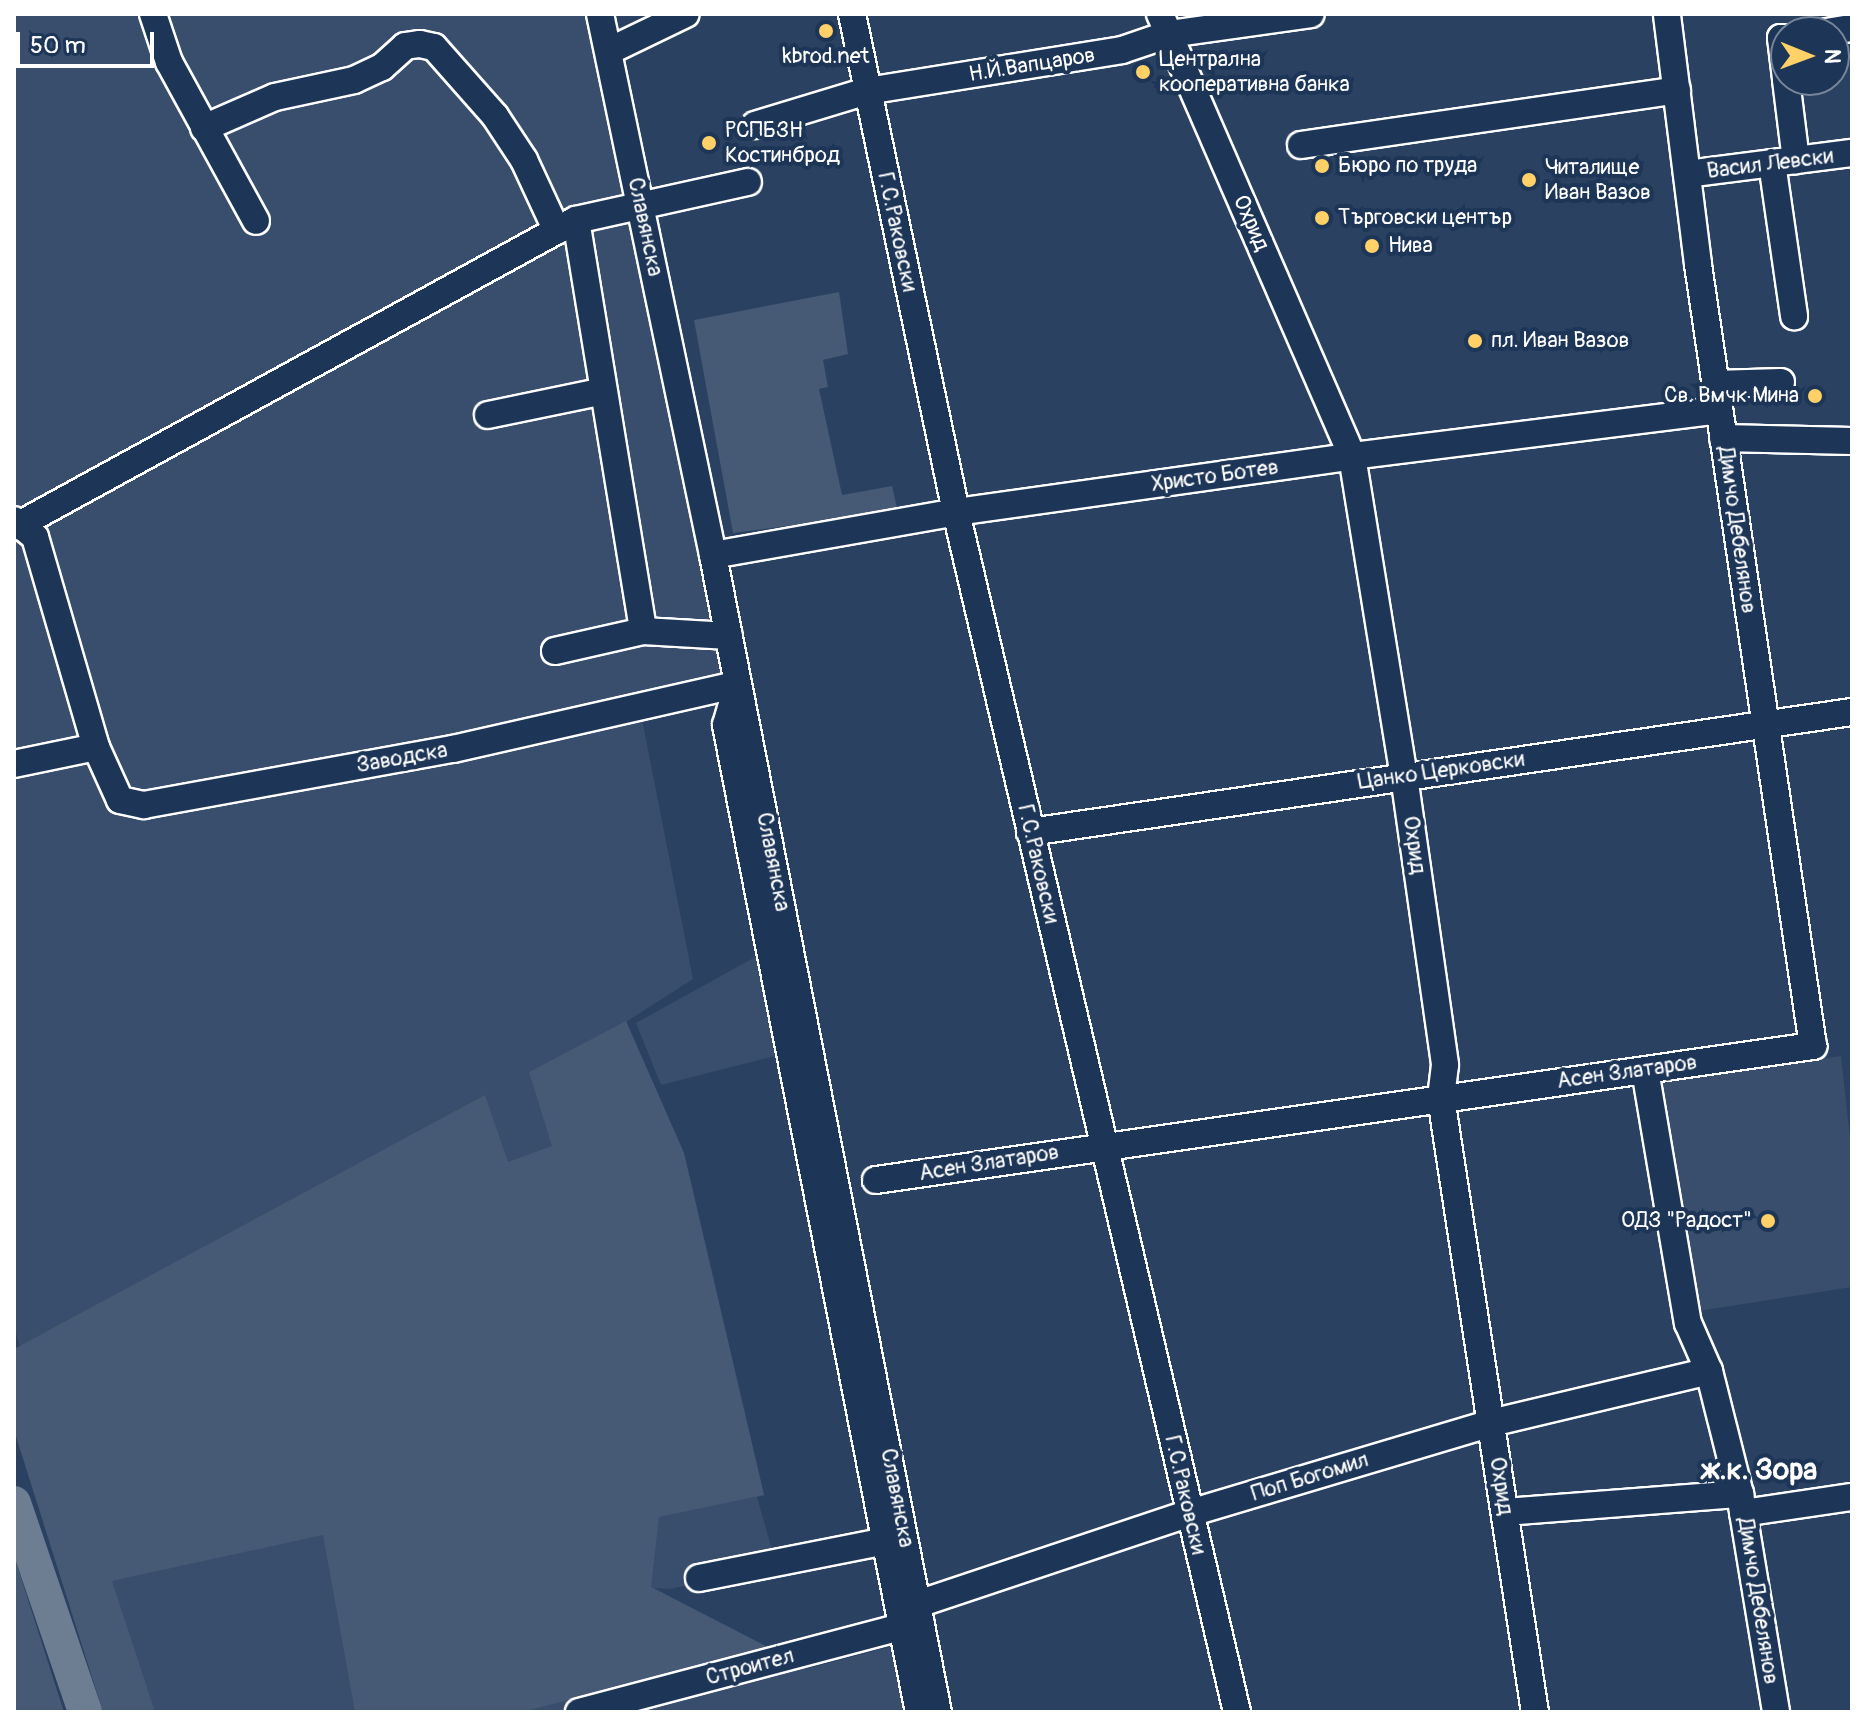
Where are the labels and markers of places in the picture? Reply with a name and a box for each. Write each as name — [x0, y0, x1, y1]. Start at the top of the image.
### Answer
marker: kbrod.net — [817, 22, 835, 40]
place label: kbrod.net — [783, 44, 869, 70]
place label: Централна кооперативна банка — [1159, 46, 1350, 98]
marker: Централна кооперативна банка — [1134, 63, 1152, 81]
place label: РСПБЗН Костинброд — [725, 117, 840, 168]
marker: РСПБЗН Костинброд — [700, 134, 718, 152]
place label: Бюро по труда — [1338, 153, 1477, 179]
place label: Читалище Иван Вазов — [1545, 154, 1651, 206]
marker: Бюро по труда — [1313, 157, 1331, 175]
marker: Читалище Иван Вазов — [1520, 171, 1538, 189]
place label: Търговски център — [1338, 205, 1512, 231]
marker: Търговски център — [1313, 209, 1331, 227]
place label: Нива — [1388, 233, 1433, 259]
marker: Нива — [1363, 237, 1381, 255]
place label: пл. Иван Вазов — [1491, 328, 1629, 354]
marker: пл. Иван Вазов — [1466, 332, 1484, 350]
place label: Св. Вмчк Мина — [1664, 383, 1799, 409]
marker: Св. Вмчк Мина — [1806, 387, 1824, 405]
place label: ОДЗ "Радост" — [1621, 1208, 1752, 1234]
marker: ОДЗ "Радост" — [1759, 1212, 1777, 1230]

